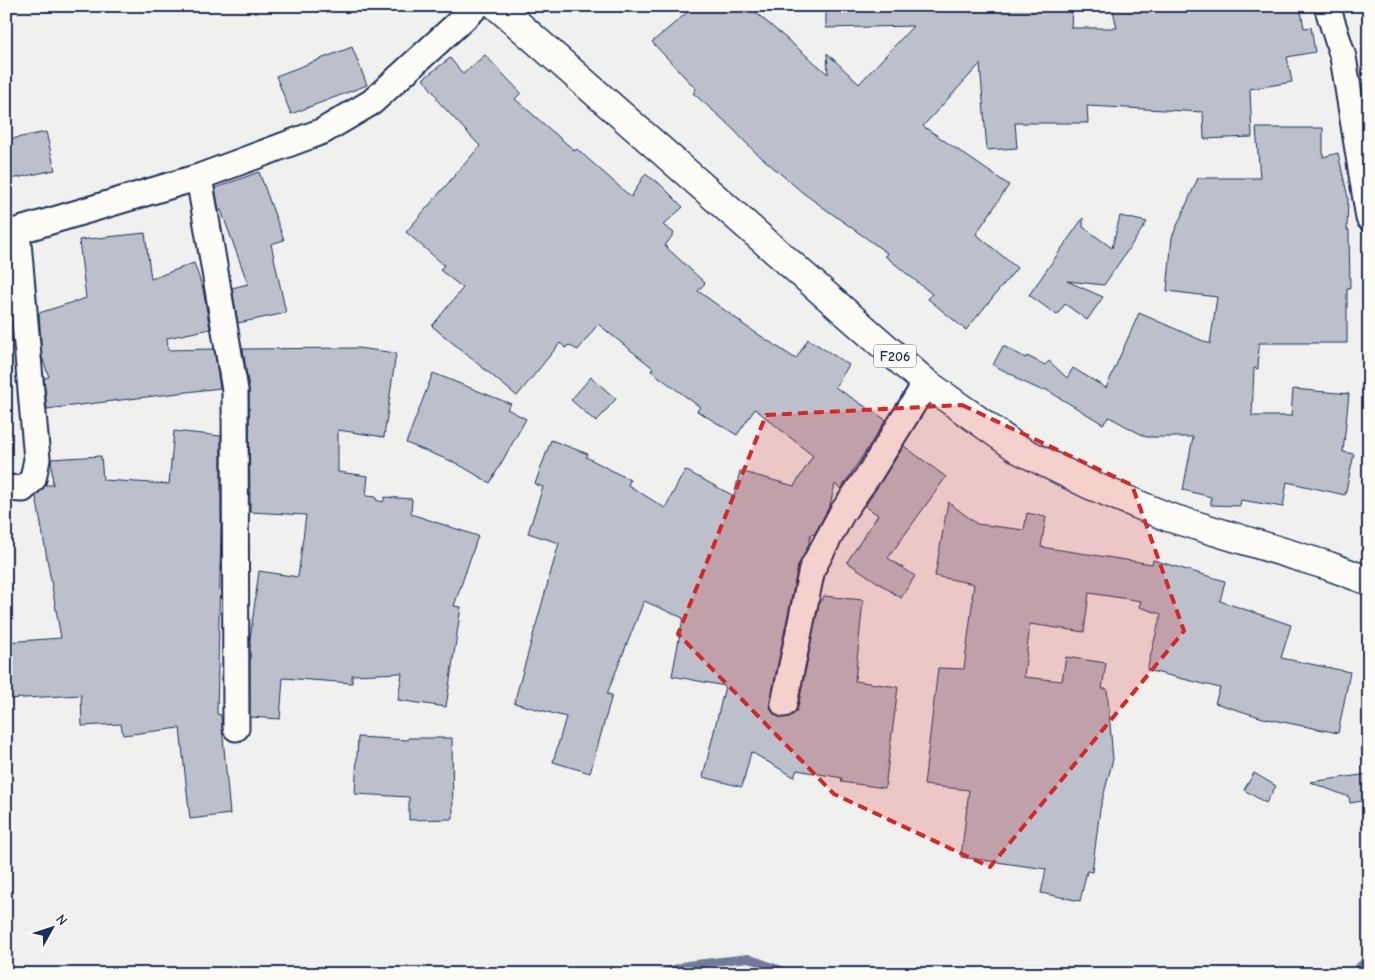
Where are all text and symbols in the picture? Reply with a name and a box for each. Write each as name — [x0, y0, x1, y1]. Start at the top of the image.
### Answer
road number: F206 — [874, 344, 916, 368]
north arrow — [28, 902, 78, 952]
text: N — [52, 911, 71, 929]

